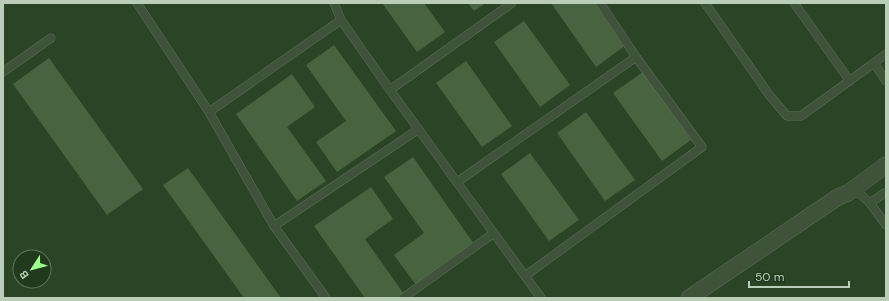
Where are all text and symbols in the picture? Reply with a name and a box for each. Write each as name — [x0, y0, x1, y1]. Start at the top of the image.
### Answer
north arrow — [12, 249, 52, 289]
scale bar — [749, 263, 849, 289]
text: B — [16, 268, 32, 282]
text: 50 m — [755, 269, 784, 285]

